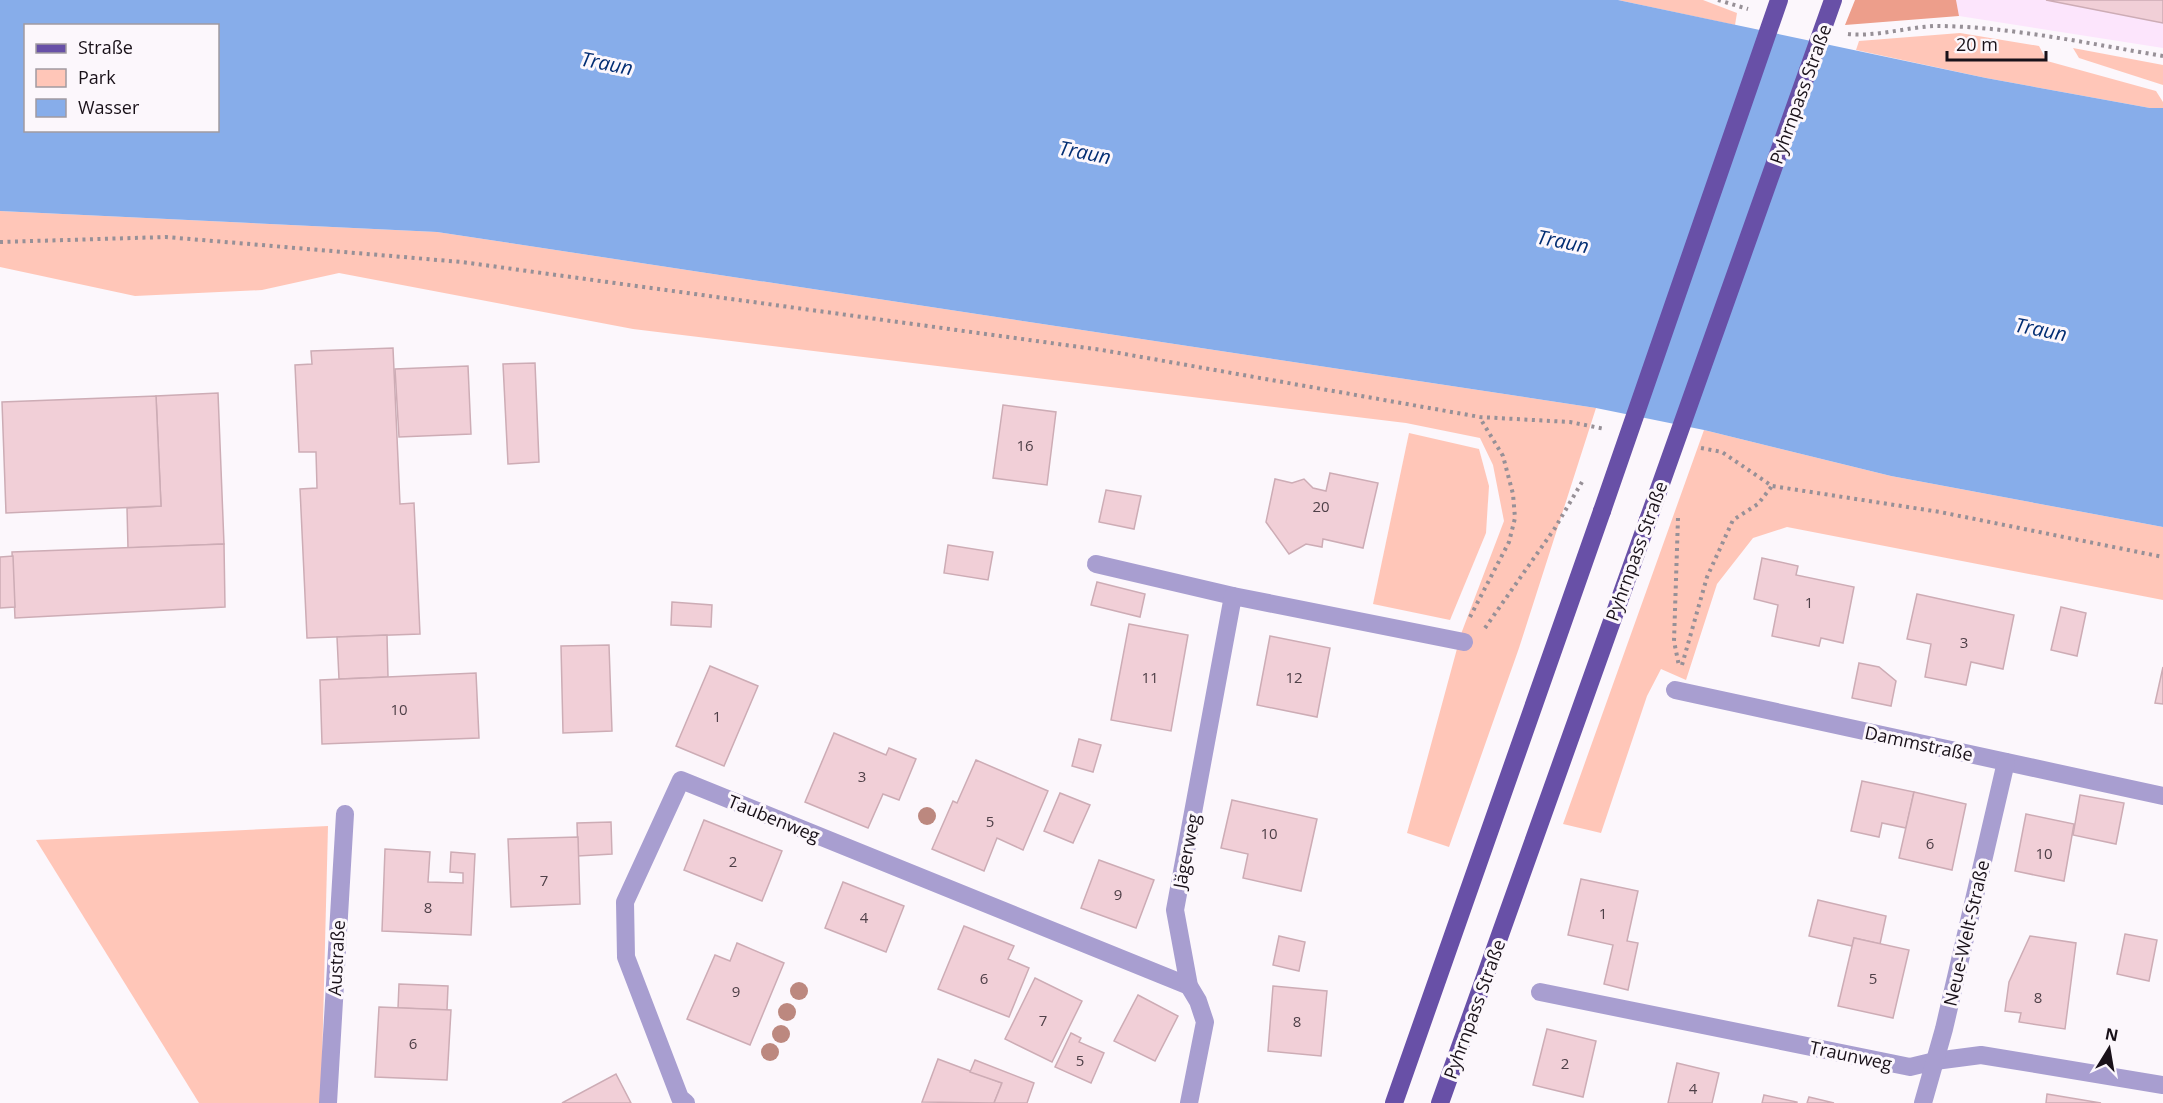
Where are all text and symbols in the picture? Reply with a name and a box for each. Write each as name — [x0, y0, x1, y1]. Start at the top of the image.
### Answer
street label: Pyhrnpass Straße — [1764, 21, 1836, 167]
legend — [24, 24, 219, 132]
scale bar — [1947, 24, 2046, 62]
text: 20 m — [1956, 32, 1998, 56]
text: Straße — [78, 35, 133, 59]
water label: Traun — [579, 45, 635, 81]
text: Park — [78, 65, 116, 89]
text: Wasser — [78, 95, 140, 119]
water label: Traun — [1057, 134, 1113, 170]
water label: Traun — [1535, 223, 1591, 259]
water label: Traun — [2013, 311, 2069, 347]
house number: 16 — [1016, 435, 1034, 455]
street label: Pyhrnpass Straße — [1600, 478, 1672, 624]
house number: 20 — [1312, 496, 1330, 516]
house number: 1 — [1805, 592, 1813, 612]
house number: 3 — [1960, 632, 1968, 652]
house number: 11 — [1141, 667, 1159, 687]
house number: 12 — [1285, 667, 1303, 687]
house number: 10 — [390, 699, 408, 719]
house number: 1 — [713, 706, 721, 726]
street label: Dammstraße — [1863, 720, 1975, 766]
house number: 3 — [858, 766, 866, 786]
street label: Taubenweg — [725, 789, 824, 847]
house number: 5 — [986, 811, 994, 831]
street label: Jägerweg — [1167, 811, 1205, 893]
house number: 10 — [1260, 823, 1278, 843]
house number: 6 — [1926, 833, 1934, 853]
house number: 10 — [2035, 843, 2053, 863]
house number: 2 — [729, 851, 737, 871]
street label: Neue-Welt-Straße — [1938, 858, 1994, 1008]
house number: 7 — [540, 870, 548, 890]
house number: 9 — [1114, 884, 1122, 904]
house number: 8 — [424, 897, 432, 917]
house number: 1 — [1599, 903, 1607, 923]
house number: 4 — [860, 907, 869, 927]
street label: Austraße — [322, 919, 350, 997]
street label: Pyhrnpass Straße — [1438, 936, 1510, 1082]
house number: 6 — [980, 968, 988, 988]
house number: 5 — [1869, 968, 1877, 988]
house number: 9 — [732, 981, 740, 1001]
house number: 8 — [2034, 987, 2042, 1007]
house number: 7 — [1039, 1010, 1047, 1030]
house number: 8 — [1293, 1011, 1301, 1031]
north arrow — [2079, 1019, 2139, 1079]
text: N — [2103, 1022, 2120, 1046]
house number: 6 — [409, 1033, 417, 1053]
street label: Traunweg — [1808, 1035, 1894, 1075]
house number: 5 — [1076, 1050, 1084, 1070]
house number: 2 — [1561, 1053, 1569, 1073]
house number: 4 — [1689, 1078, 1698, 1098]

